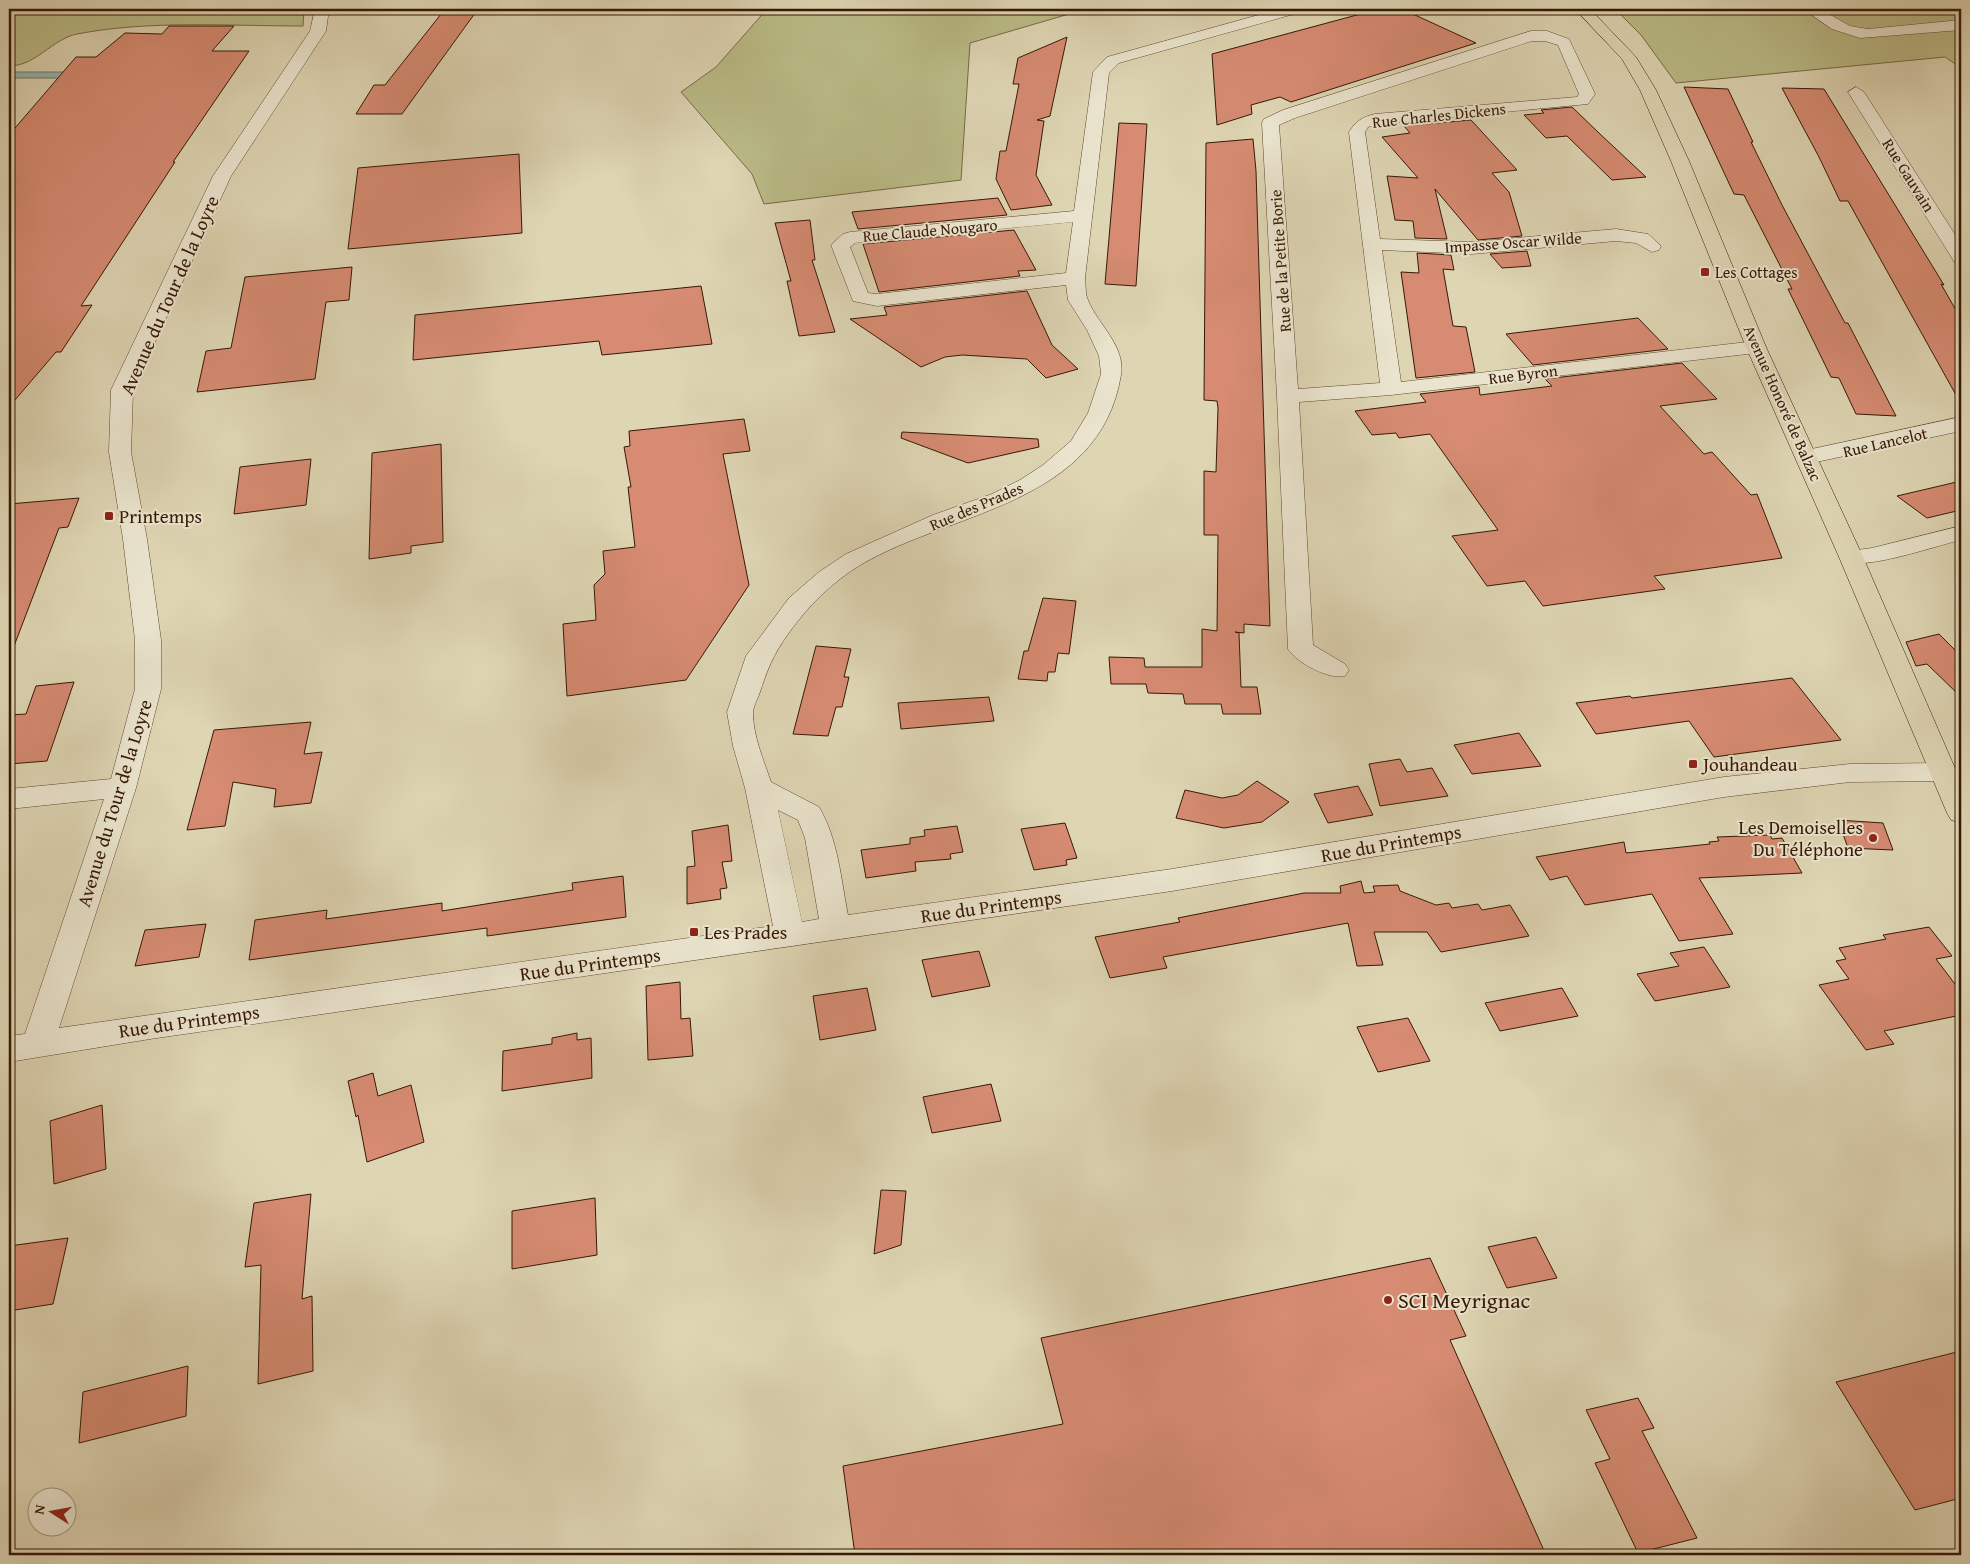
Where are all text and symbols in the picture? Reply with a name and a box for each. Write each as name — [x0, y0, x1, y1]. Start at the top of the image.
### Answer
street label: Rue Charles Dickens — [1371, 96, 1507, 134]
street label: Rue Gauvain — [1877, 133, 1941, 217]
street label: Rue de la Petite Borie — [1263, 189, 1297, 333]
street label: Avenue du Tour de la Loyre — [112, 191, 226, 399]
street label: Rue Claude Nougaro — [862, 212, 998, 248]
street label: Impasse Oscar Wilde — [1444, 225, 1582, 259]
place label: Les Cottages — [1715, 260, 1798, 284]
marker: Les Cottages — [1699, 266, 1711, 278]
street label: Avenue Honoré de Balzac — [1738, 321, 1828, 485]
street label: Rue Byron — [1487, 358, 1559, 390]
street label: Rue Lancelot — [1840, 421, 1930, 463]
street label: Rue des Prades — [925, 475, 1027, 537]
place label: Printemps — [119, 502, 202, 530]
marker: Printemps — [103, 510, 115, 522]
street label: Avenue du Tour de la Loyre — [69, 696, 159, 910]
place label: Jouhandeau — [1701, 750, 1798, 778]
marker: Jouhandeau — [1687, 758, 1699, 770]
place label: Les Demoiselles Du Téléphone — [1739, 813, 1863, 863]
street label: Rue du Printemps — [1319, 817, 1463, 869]
marker: Les Demoiselles Du Téléphone — [1867, 832, 1879, 844]
street label: Rue du Printemps — [919, 882, 1063, 930]
place label: Les Prades — [704, 918, 787, 946]
marker: Les Prades — [688, 926, 700, 938]
street label: Rue du Printemps — [518, 940, 662, 988]
street label: Rue du Printemps — [117, 997, 261, 1045]
place label: SCI Meyrignac — [1398, 1284, 1531, 1316]
marker: SCI Meyrignac — [1382, 1294, 1394, 1306]
north arrow — [28, 1486, 78, 1536]
text: N — [29, 1502, 50, 1516]

